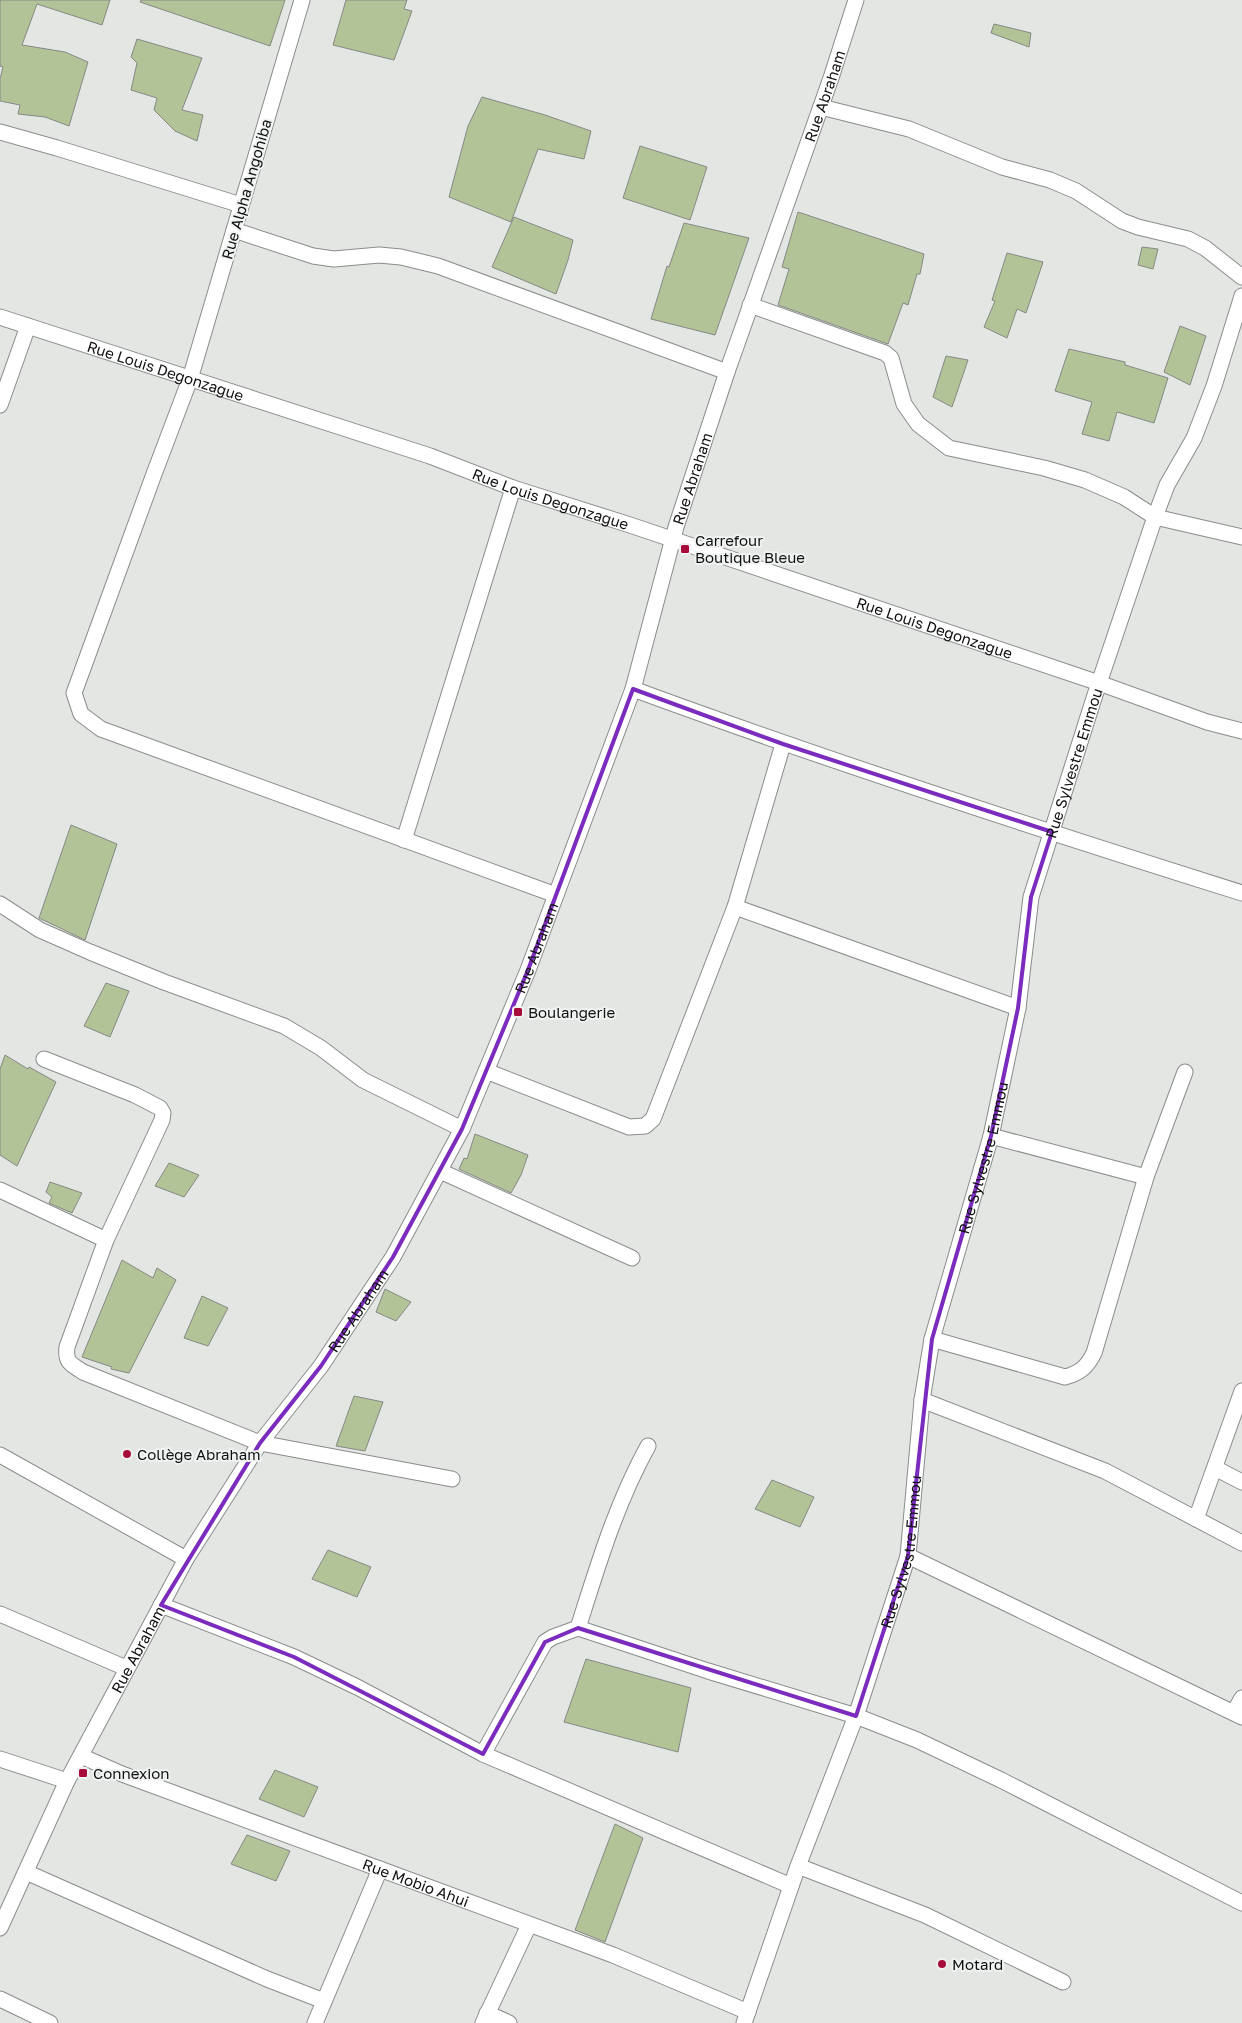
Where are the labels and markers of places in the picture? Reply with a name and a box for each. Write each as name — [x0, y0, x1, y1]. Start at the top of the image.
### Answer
place label: Carrefour Boutique Bleue — [695, 531, 805, 566]
marker: Carrefour Boutique Bleue — [679, 543, 691, 555]
place label: Boulangerie — [528, 1003, 615, 1021]
marker: Boulangerie — [512, 1006, 524, 1018]
place label: Collège Abraham — [137, 1445, 260, 1463]
marker: Collège Abraham — [121, 1448, 133, 1460]
place label: Connexion — [93, 1764, 170, 1782]
marker: Connexion — [77, 1767, 89, 1779]
place label: Motard — [952, 1955, 1003, 1973]
marker: Motard — [936, 1958, 948, 1970]

